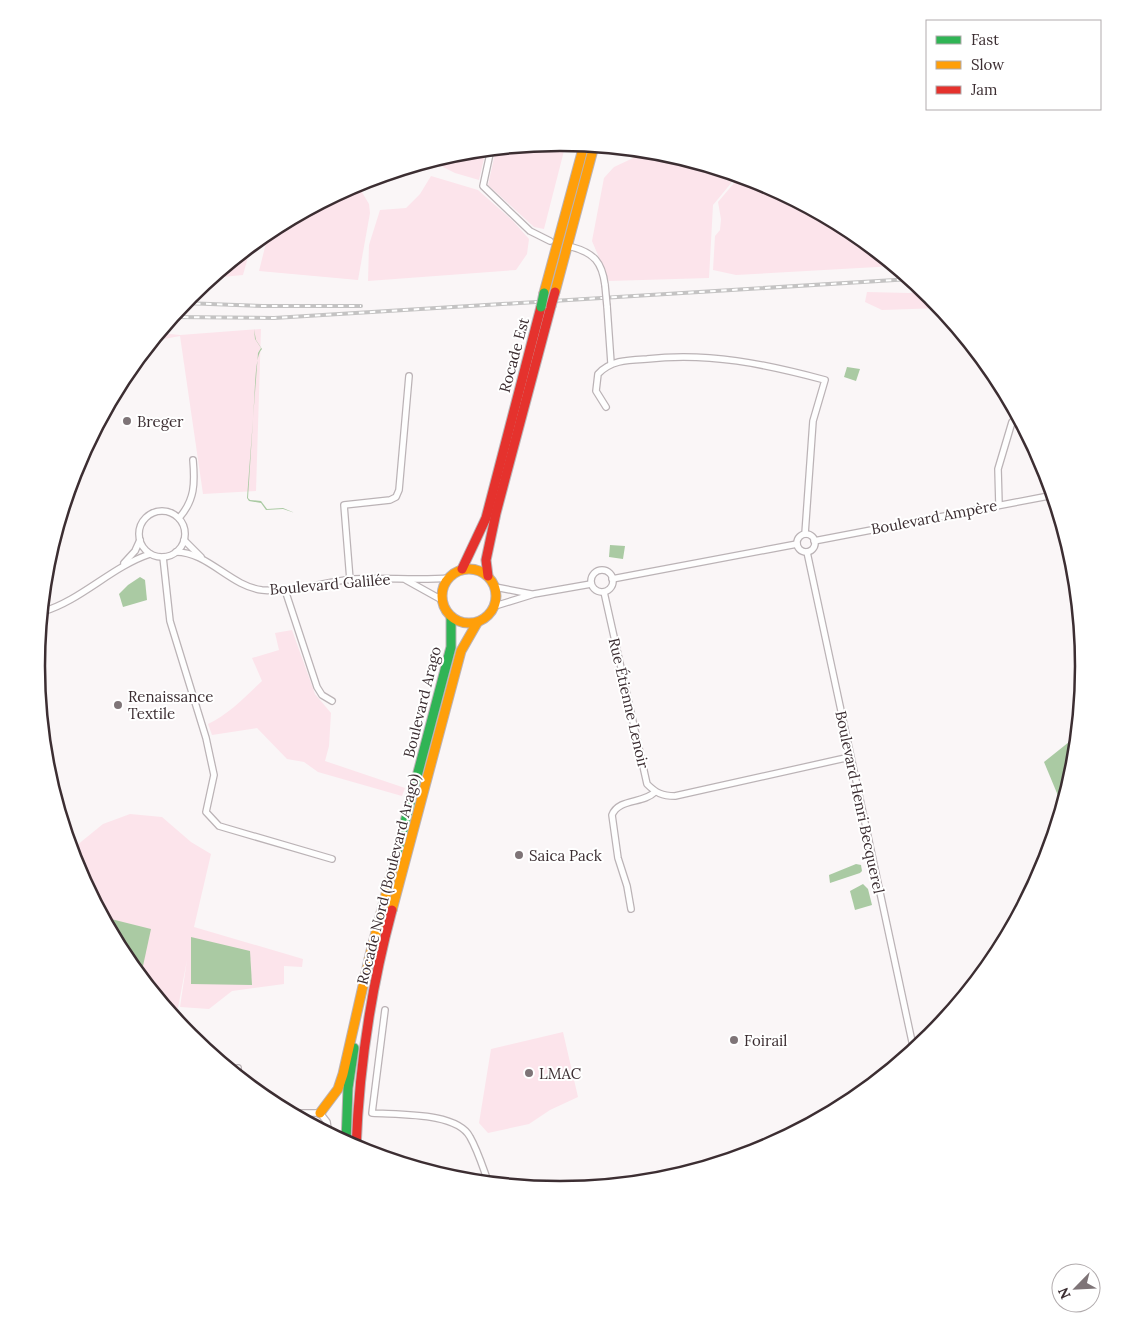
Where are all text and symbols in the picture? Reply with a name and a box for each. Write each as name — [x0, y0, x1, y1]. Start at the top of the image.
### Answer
legend — [926, 20, 1101, 110]
text: Fast — [971, 30, 999, 49]
text: Slow — [971, 55, 1004, 74]
text: Jam — [970, 80, 998, 99]
street label: Rocade Est — [495, 315, 533, 395]
place label: Breger — [137, 412, 184, 431]
marker: Breger — [121, 415, 133, 427]
street label: Boulevard Ampère — [869, 495, 999, 539]
street label: Boulevard Galilée — [269, 569, 391, 599]
street label: Rue Étienne Lenoir — [605, 636, 653, 771]
street label: Boulevard Arago — [399, 644, 445, 760]
place label: Renaissance Textile — [128, 687, 213, 723]
marker: Renaissance Textile — [112, 699, 124, 711]
street label: Boulevard Henri Becquerel — [831, 709, 889, 895]
street label: Rocade Nord (Boulevard Arago) — [353, 771, 425, 987]
place label: Saica Pack — [529, 846, 602, 865]
marker: Saica Pack — [513, 849, 525, 861]
place label: Foirail — [744, 1031, 787, 1050]
marker: Foirail — [728, 1034, 740, 1046]
place label: LMAC — [539, 1064, 582, 1083]
marker: LMAC — [523, 1067, 535, 1079]
north arrow — [1051, 1263, 1101, 1313]
text: N — [1054, 1285, 1075, 1302]

